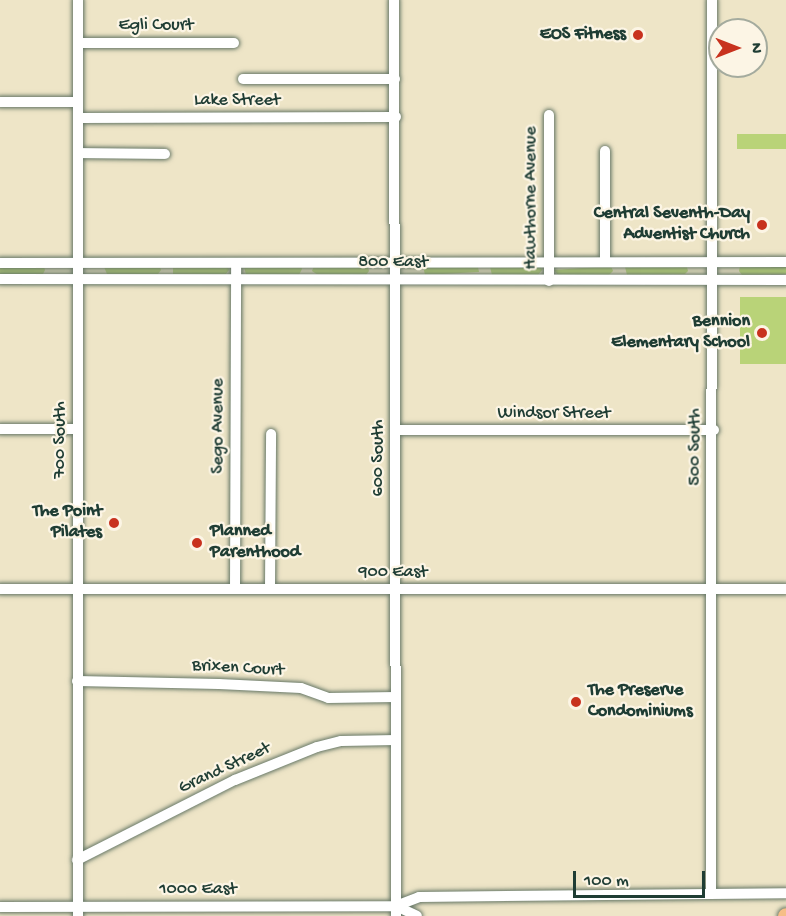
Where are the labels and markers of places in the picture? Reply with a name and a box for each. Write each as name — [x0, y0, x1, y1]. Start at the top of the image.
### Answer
place label: EOS Fitness — [540, 24, 626, 46]
marker: EOS Fitness — [631, 28, 645, 42]
place label: Central Seventh-Day Adventist Church — [594, 204, 750, 246]
marker: Central Seventh-Day Adventist Church — [755, 218, 769, 232]
place label: Bennion Elementary School — [611, 312, 750, 354]
marker: Bennion Elementary School — [755, 326, 769, 340]
place label: The Point Pilates — [33, 502, 102, 544]
marker: The Point Pilates — [107, 516, 121, 530]
place label: Planned Parenthood — [210, 522, 300, 564]
marker: Planned Parenthood — [188, 534, 206, 552]
place label: The Preserve Condominiums — [588, 681, 693, 724]
marker: The Preserve Condominiums — [569, 695, 583, 709]

